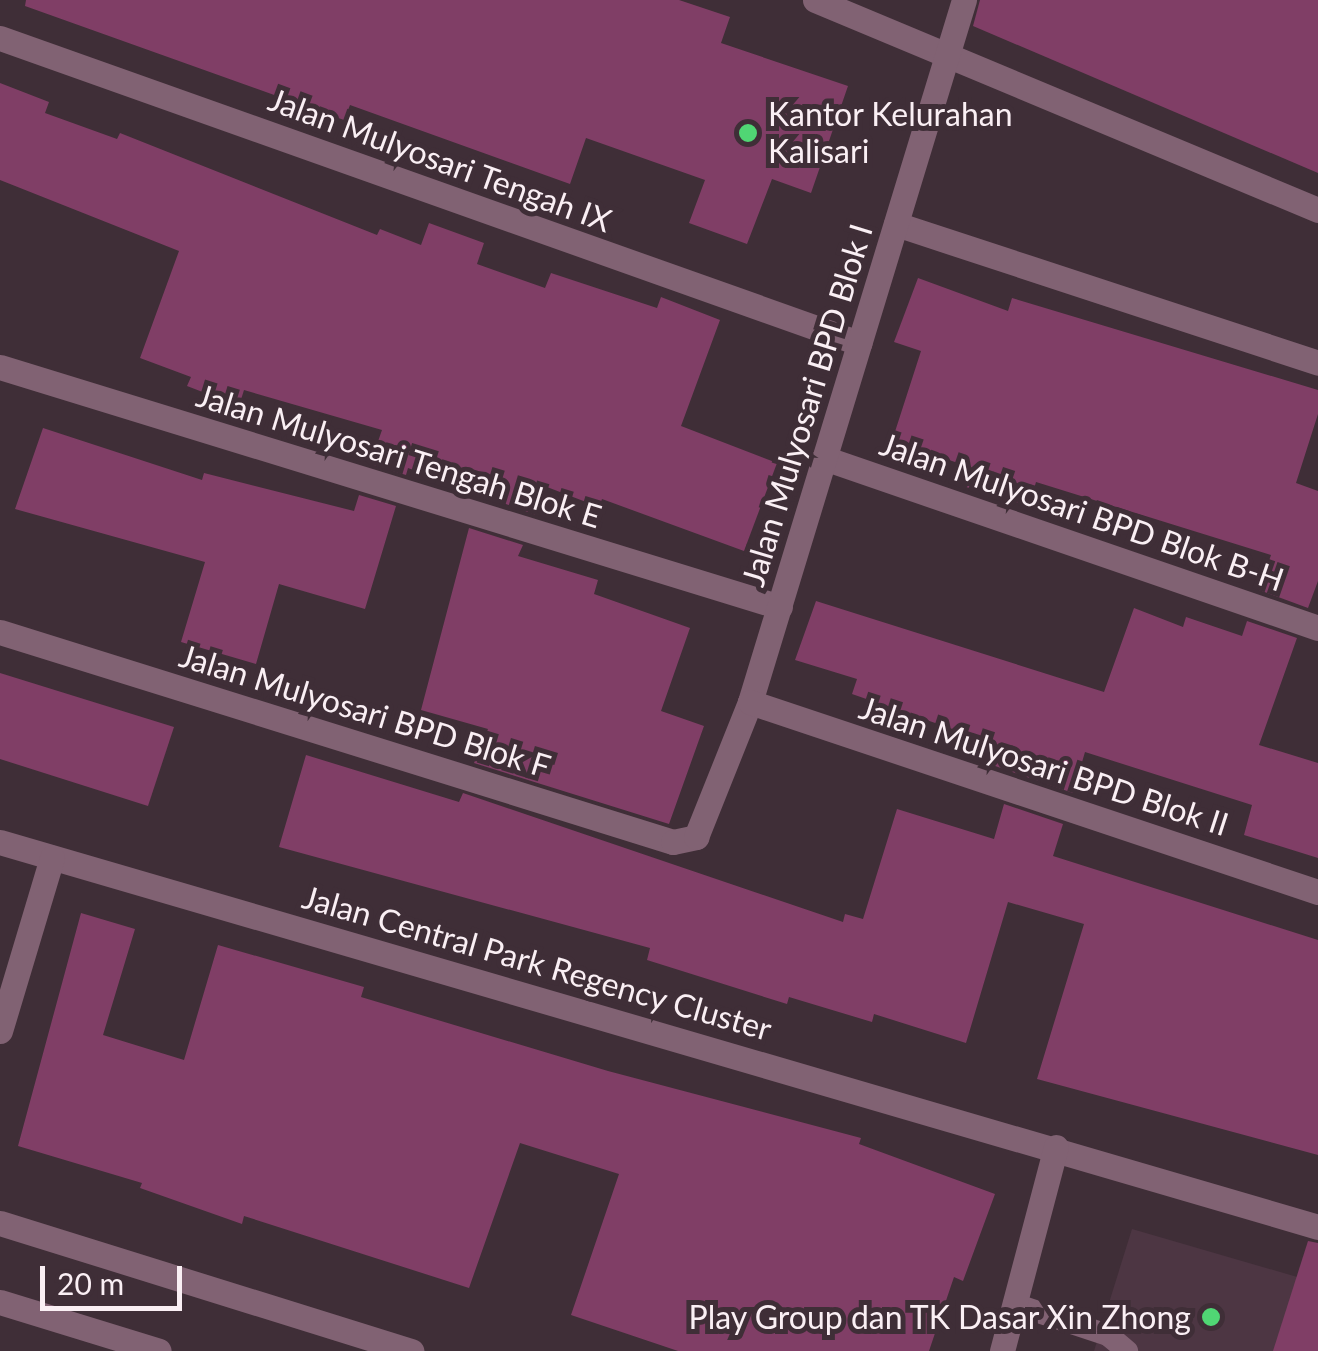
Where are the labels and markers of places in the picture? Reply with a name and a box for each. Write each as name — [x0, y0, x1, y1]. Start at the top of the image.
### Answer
place label: Kantor Kelurahan Kalisari — [768, 96, 1013, 171]
marker: Kantor Kelurahan Kalisari — [737, 122, 759, 144]
place label: Play Group dan TK Dasar Xin Zhong — [686, 1298, 1191, 1336]
marker: Play Group dan TK Dasar Xin Zhong — [1200, 1306, 1222, 1328]

